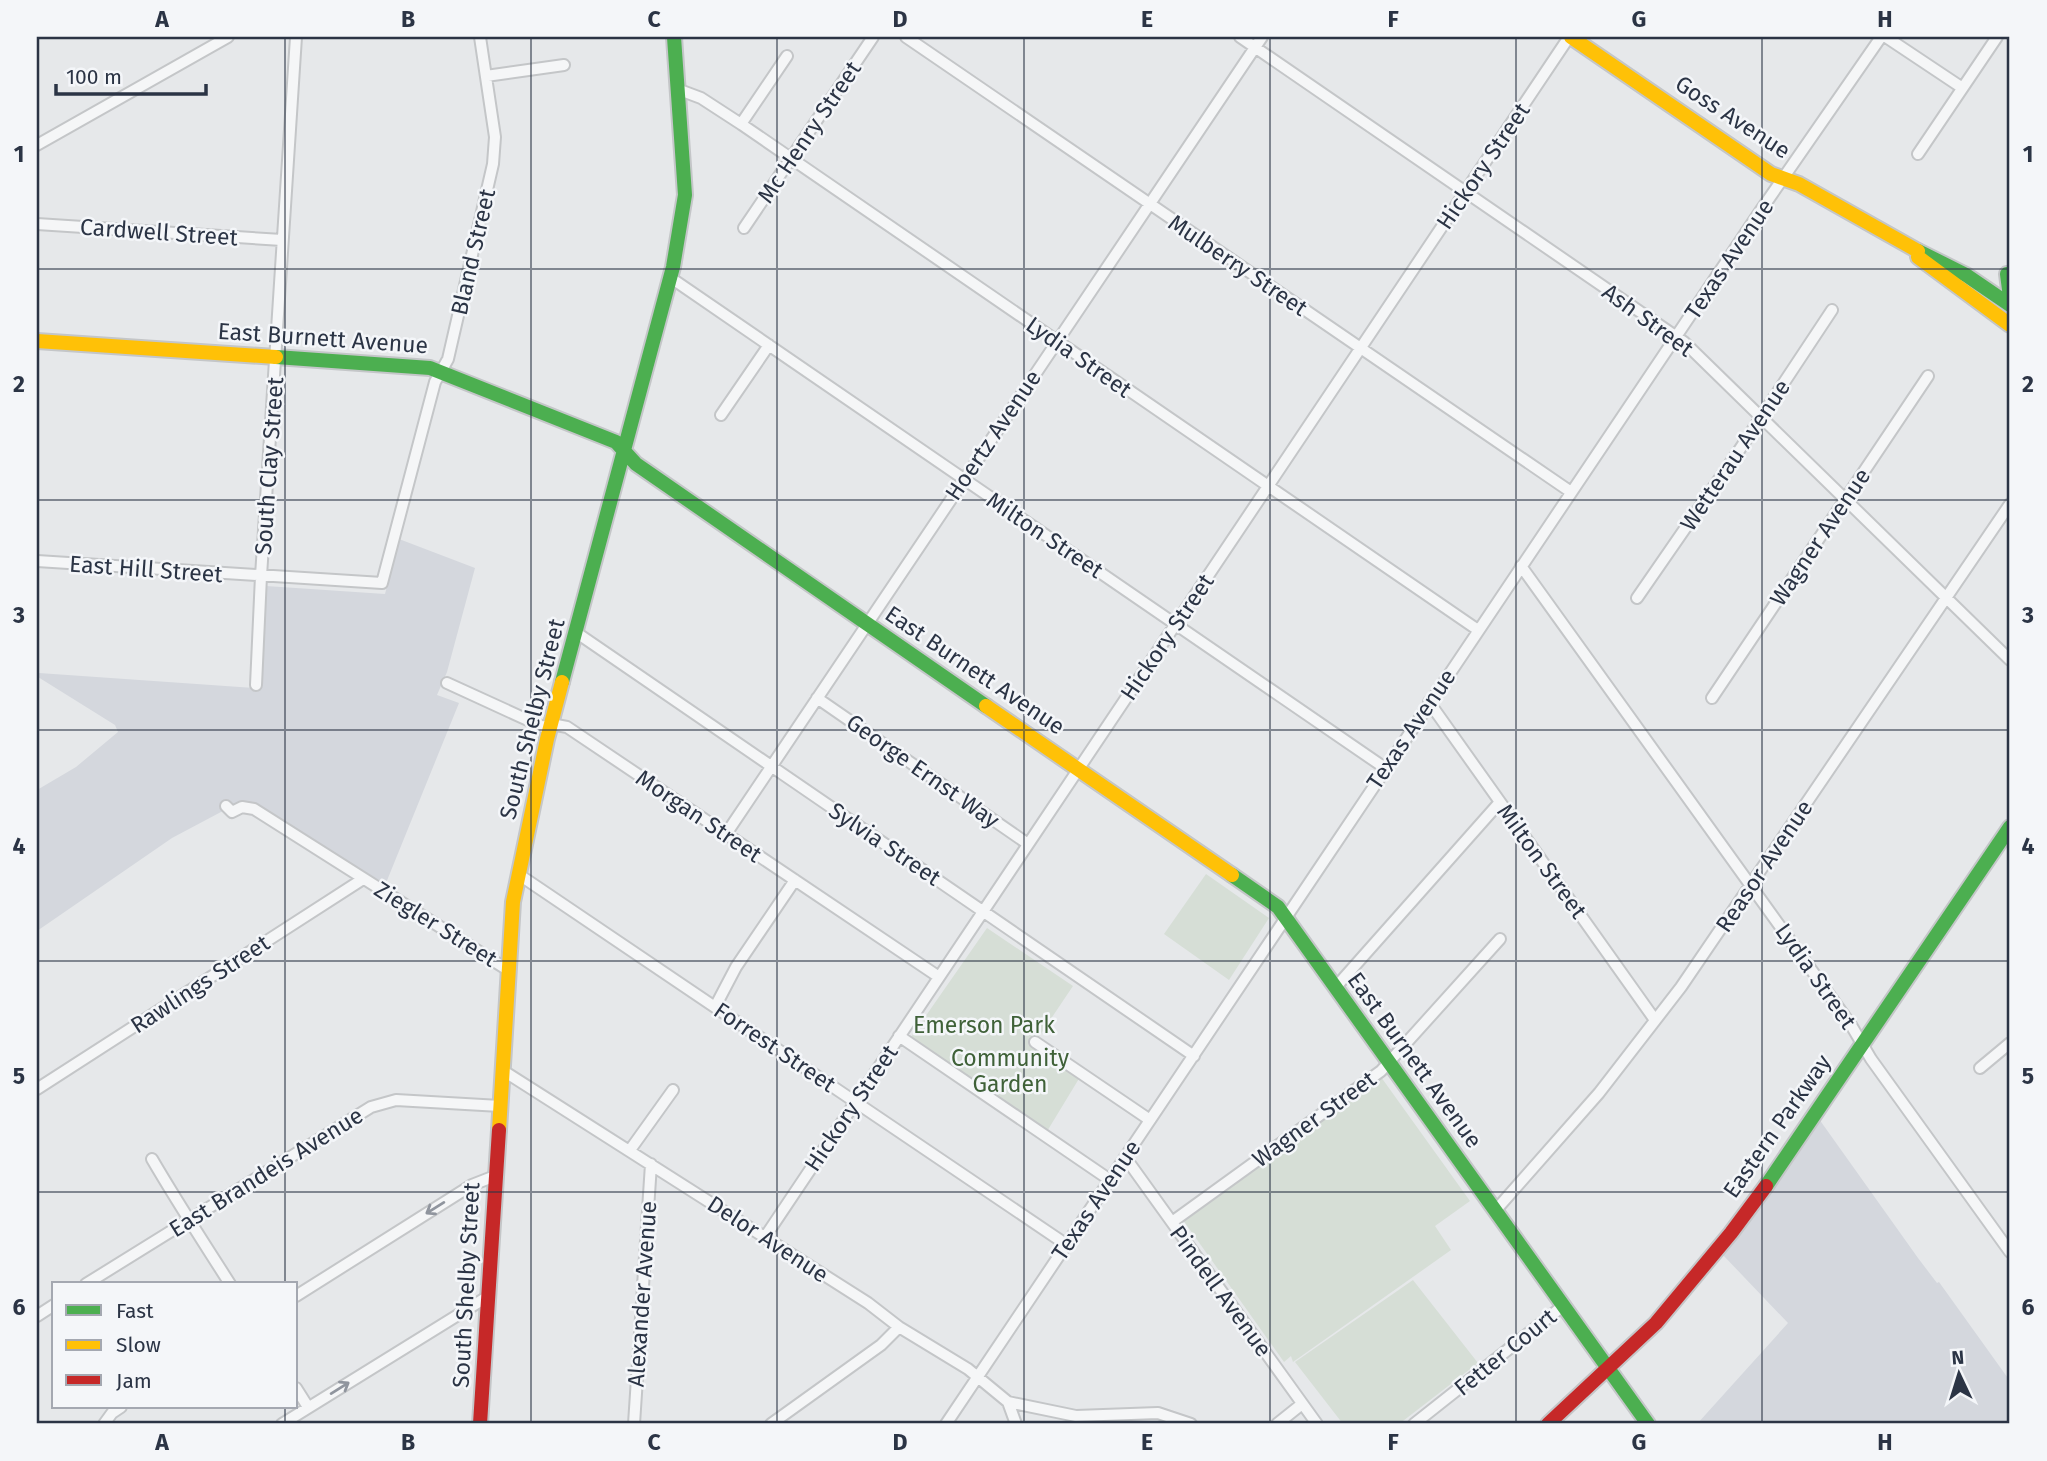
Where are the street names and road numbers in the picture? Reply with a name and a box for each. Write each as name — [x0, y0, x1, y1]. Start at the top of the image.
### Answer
street label: Mc Henry Street — [751, 55, 867, 208]
street label: Goss Avenue — [1670, 69, 1796, 165]
street label: Hickory Street — [1430, 97, 1536, 235]
street label: Bland Street — [445, 185, 501, 318]
street label: Texas Avenue — [1678, 193, 1780, 325]
street label: Mulberry Street — [1163, 208, 1313, 322]
street label: Cardwell Street — [79, 213, 240, 252]
street label: Ash Street — [1597, 278, 1700, 363]
street label: Lydia Street — [1021, 310, 1138, 404]
street label: East Burnett Avenue — [217, 317, 429, 359]
street label: Hoertz Avenue — [939, 364, 1047, 506]
street label: Wetterau Avenue — [1674, 374, 1796, 536]
street label: South Clay Street — [249, 375, 289, 556]
street label: Wagner Avenue — [1764, 463, 1876, 611]
street label: Milton Street — [981, 486, 1109, 585]
street label: East Hill Street — [68, 550, 224, 588]
street label: Hickory Street — [1114, 568, 1220, 706]
street label: East Burnett Avenue — [880, 599, 1070, 741]
street label: South Shelby Street — [494, 615, 571, 822]
street label: Texas Avenue — [1360, 663, 1462, 795]
street label: George Ernst Way — [841, 708, 1006, 835]
street label: Morgan Street — [631, 764, 768, 869]
street label: Reasor Avenue — [1709, 794, 1819, 938]
street label: Sylvia Street — [824, 796, 947, 892]
street label: Milton Street — [1491, 798, 1593, 924]
street label: Ziegler Street — [369, 875, 503, 973]
street label: Lydia Street — [1769, 918, 1863, 1035]
street label: Rawlings Street — [125, 928, 275, 1039]
street label: East Burnett Avenue — [1342, 967, 1488, 1153]
street label: Forrest Street — [709, 996, 842, 1098]
street label: Hickory Street — [798, 1039, 904, 1177]
street label: Eastern Parkway — [1717, 1048, 1837, 1203]
street label: Wagner Street — [1247, 1064, 1382, 1173]
street label: East Brandeis Avenue — [164, 1101, 368, 1243]
street label: Texas Avenue — [1045, 1134, 1147, 1266]
street label: South Shelby Street — [447, 1181, 485, 1389]
street label: Delor Avenue — [702, 1189, 834, 1289]
street label: Alexander Avenue — [622, 1200, 662, 1388]
street label: Pindell Avenue — [1164, 1220, 1278, 1362]
street label: Fetter Court — [1448, 1302, 1562, 1402]

